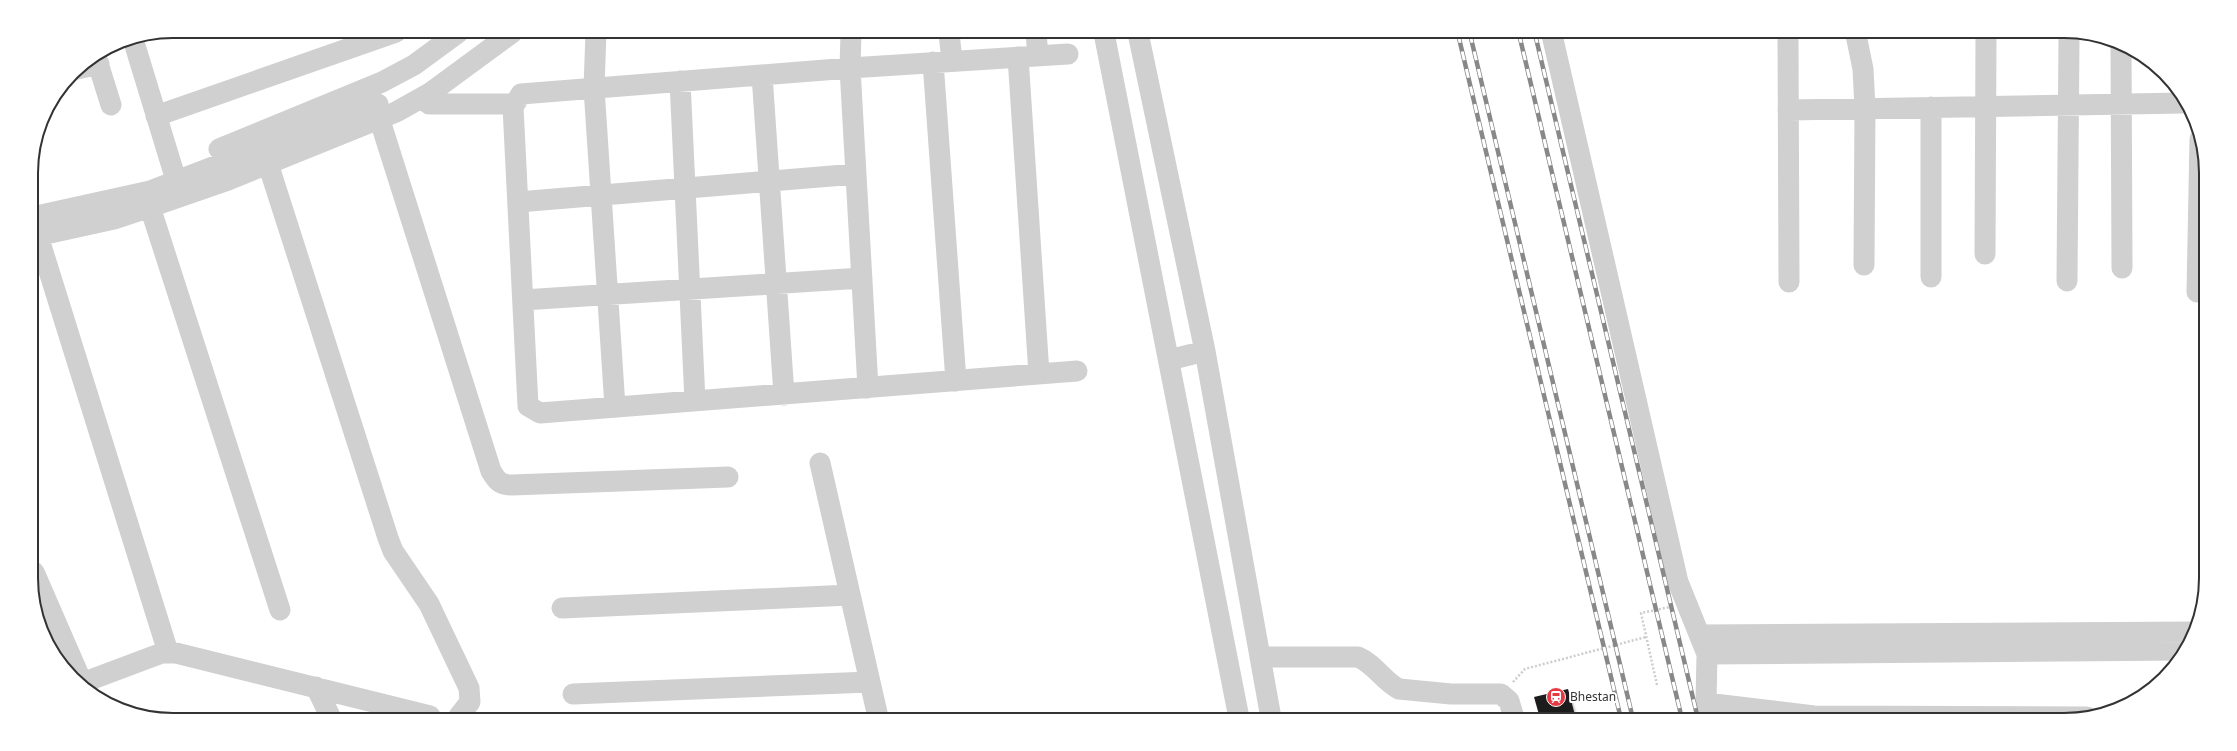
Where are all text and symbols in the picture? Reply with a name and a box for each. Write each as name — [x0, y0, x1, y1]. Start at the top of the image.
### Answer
station icon: Bhestan — [1545, 686, 1567, 708]
place label: Bhestan — [1570, 688, 1616, 705]

